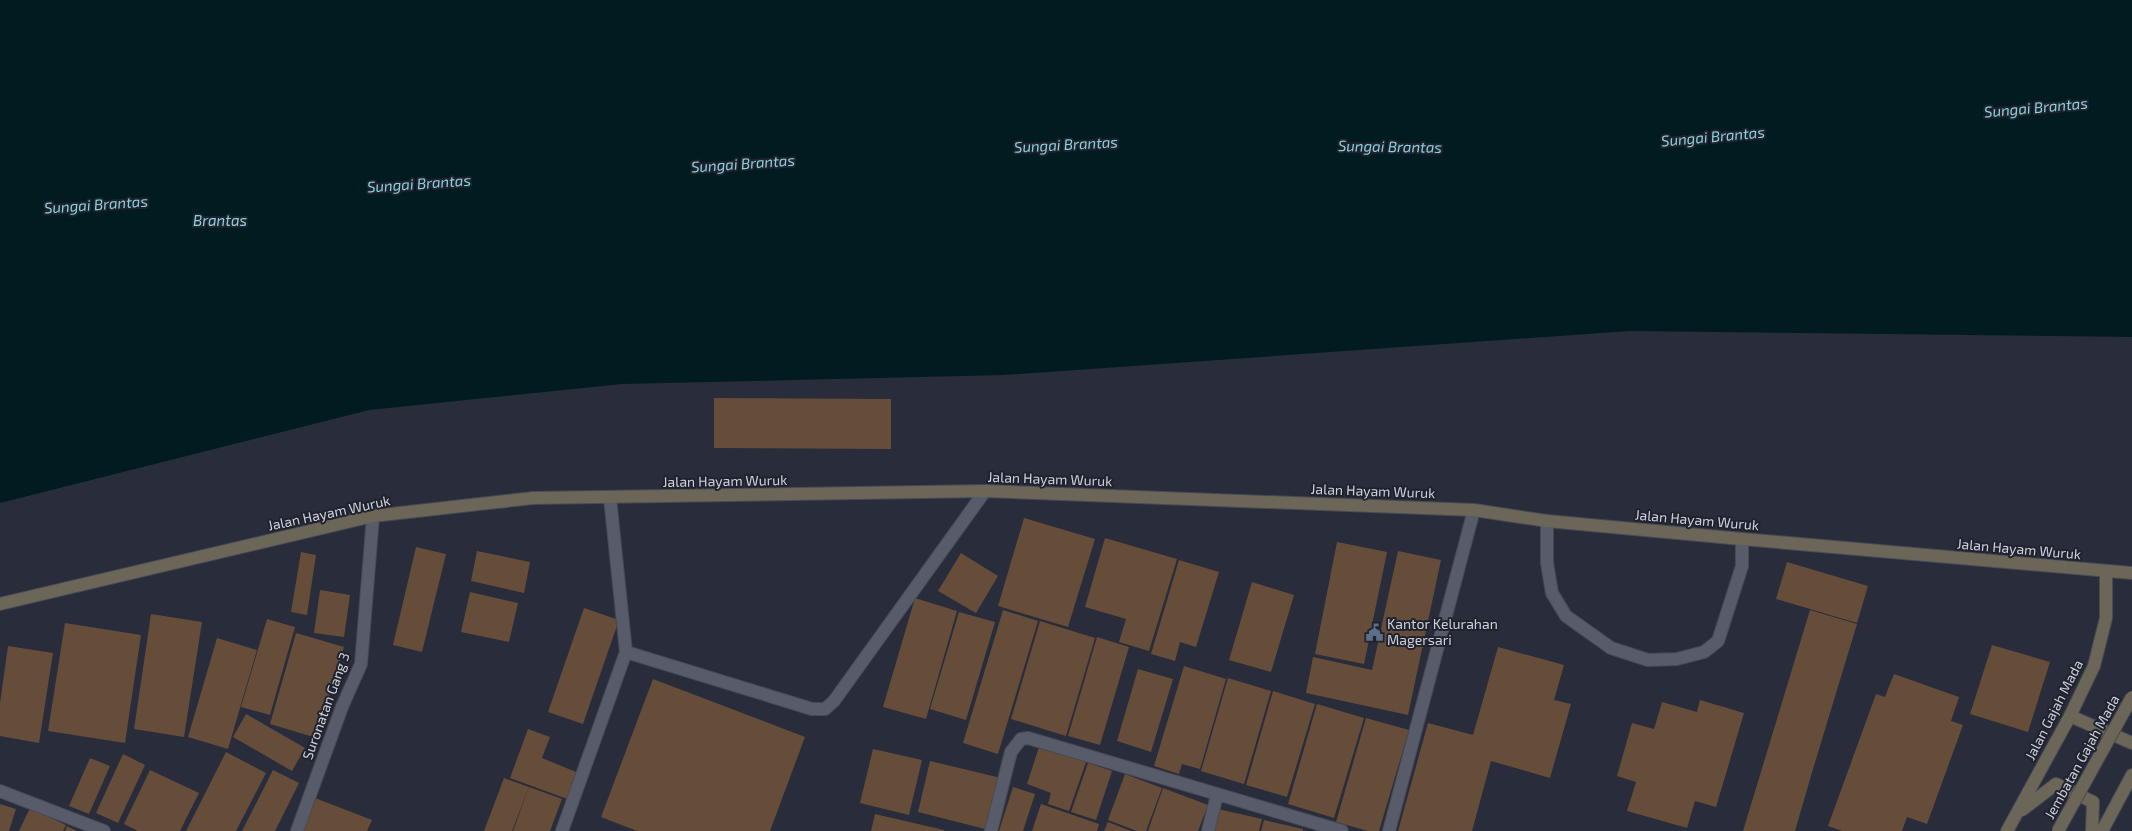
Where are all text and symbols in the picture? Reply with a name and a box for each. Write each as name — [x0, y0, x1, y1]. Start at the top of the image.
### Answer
water label: Sungai Brantas — [1983, 93, 2089, 121]
water label: Sungai Brantas — [1660, 122, 1766, 150]
water label: Sungai Brantas — [1014, 132, 1119, 156]
water label: Sungai Brantas — [1338, 136, 1443, 156]
water label: Sungai Brantas — [690, 150, 796, 176]
water label: Sungai Brantas — [366, 170, 472, 196]
water label: Sungai Brantas — [43, 191, 149, 217]
water label: Brantas — [193, 211, 248, 229]
street label: Jalan Hayam Wuruk — [987, 468, 1113, 489]
street label: Jalan Hayam Wuruk — [663, 471, 787, 490]
street label: Jalan Hayam Wuruk — [1310, 480, 1436, 501]
street label: Jalan Hayam Wuruk — [266, 491, 392, 534]
street label: Jalan Hayam Wuruk — [1634, 506, 1760, 533]
street label: Jalan Hayam Wuruk — [1956, 535, 2082, 562]
place label: Kantor Kelurahan Magersari — [1387, 615, 1498, 648]
public building icon: Kantor Kelurahan Magersari — [1364, 622, 1384, 642]
street label: Suronatan Gang 3 — [298, 650, 353, 762]
street label: Jalan Gajah Mada — [2021, 657, 2086, 763]
street label: Jembatan Gajah Mada — [2040, 692, 2123, 822]

